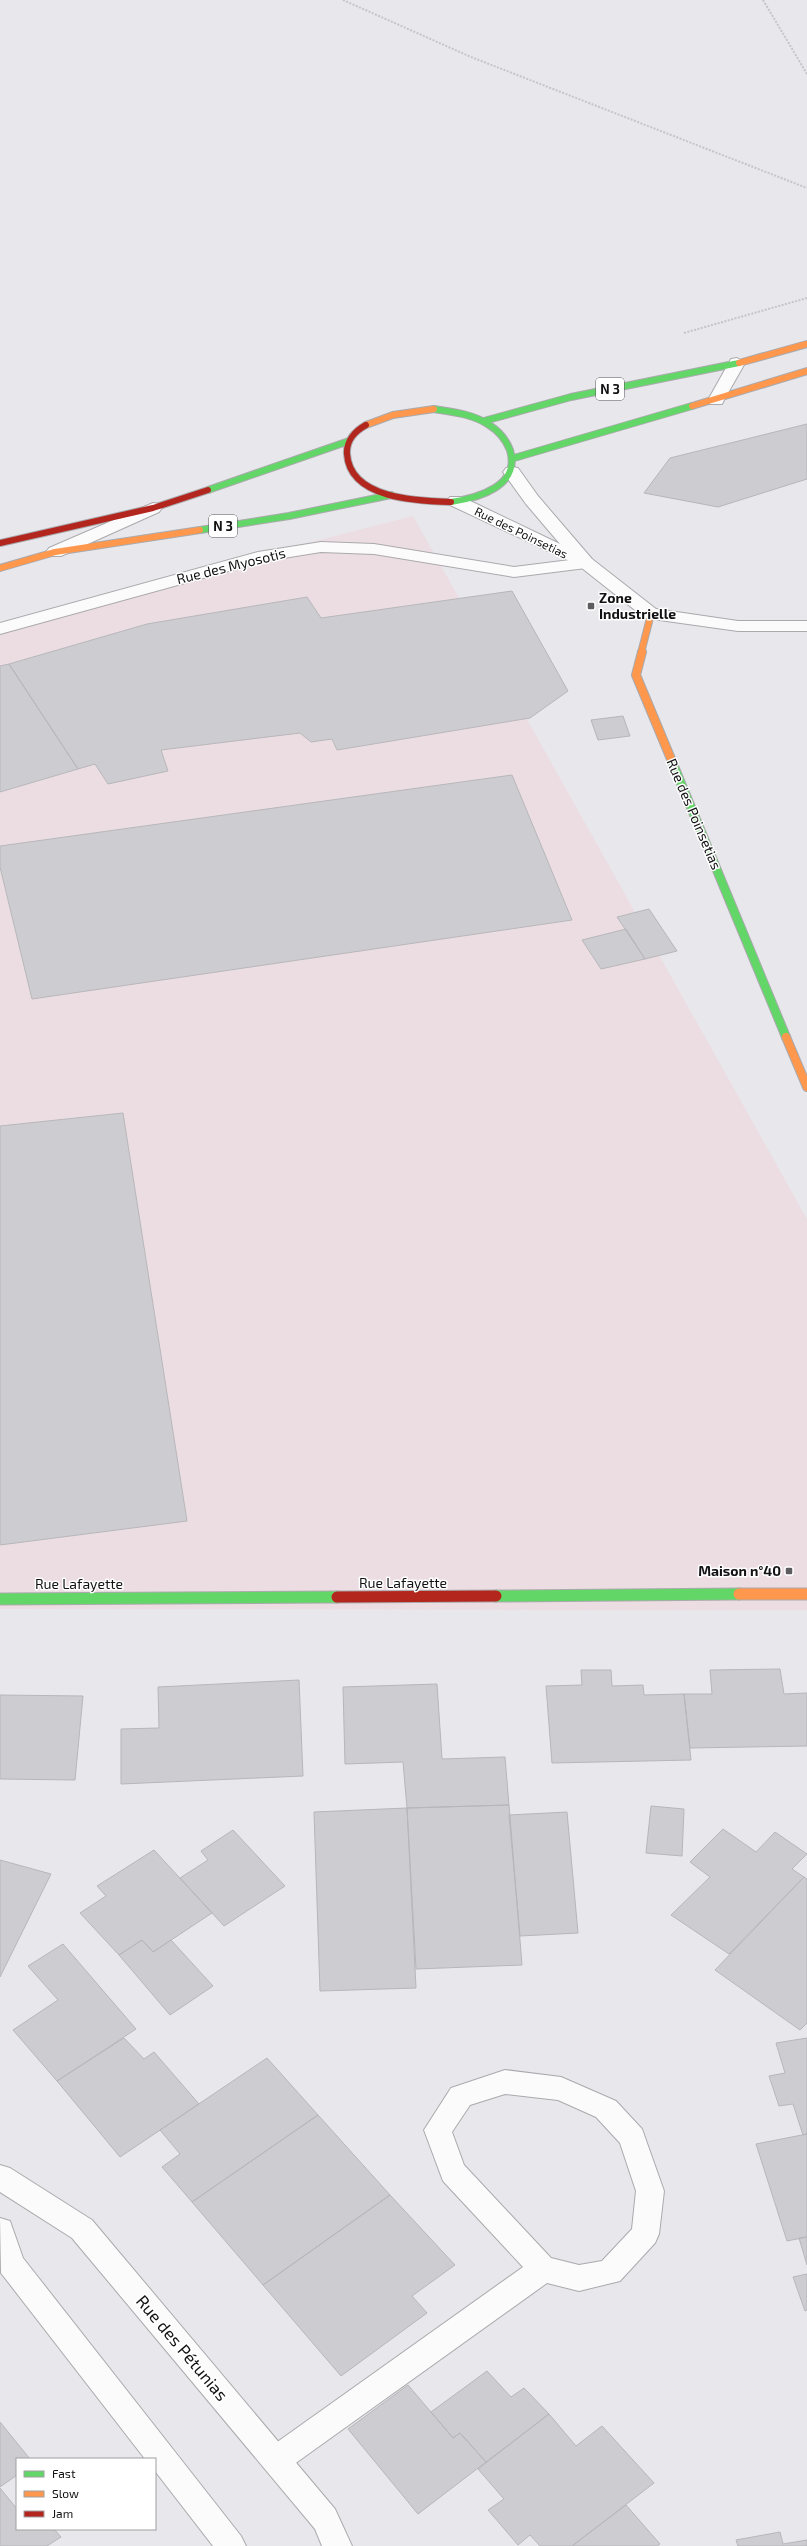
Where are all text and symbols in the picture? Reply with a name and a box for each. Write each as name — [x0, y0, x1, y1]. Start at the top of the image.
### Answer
road number: N 3 — [596, 378, 624, 400]
street label: Rue des Poinsetias — [473, 503, 570, 561]
road number: N 3 — [209, 515, 237, 537]
street label: Rue des Myosotis — [175, 544, 287, 587]
place label: Zone Industrielle — [599, 589, 676, 622]
marker: Zone Industrielle — [586, 601, 596, 611]
street label: Rue des Poinsetias — [663, 756, 726, 872]
place label: Maison n°40 — [698, 1562, 781, 1579]
marker: Maison n°40 — [784, 1566, 794, 1576]
street label: Rue Lafayette — [359, 1574, 447, 1591]
street label: Rue Lafayette — [35, 1575, 123, 1592]
street label: Rue des Pétunias — [133, 2290, 233, 2404]
legend — [16, 2458, 156, 2530]
text: Fast — [52, 2466, 76, 2480]
text: Slow — [52, 2486, 79, 2500]
text: Jam — [52, 2506, 73, 2520]

